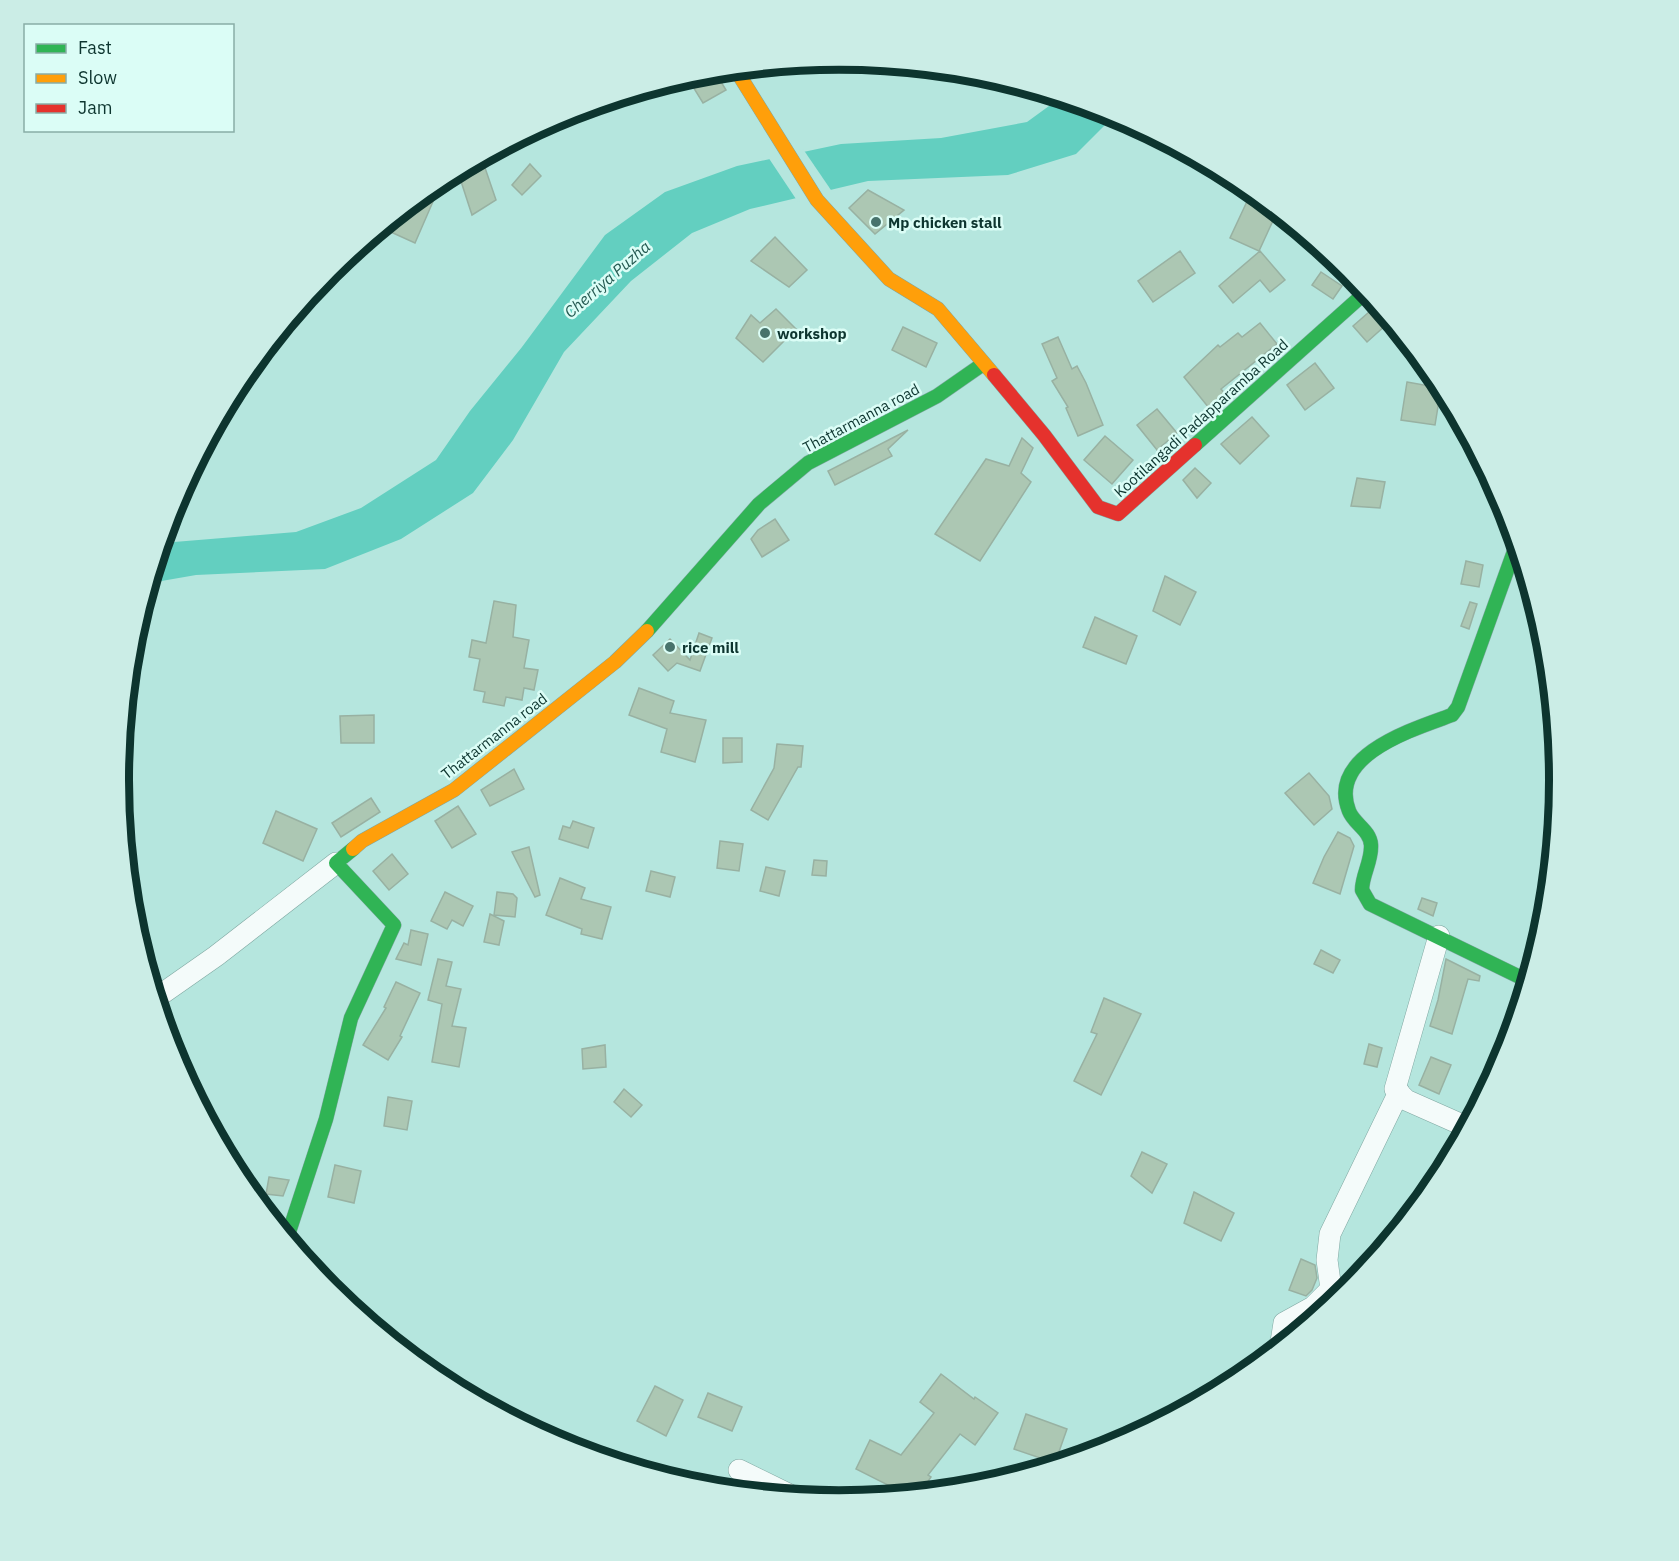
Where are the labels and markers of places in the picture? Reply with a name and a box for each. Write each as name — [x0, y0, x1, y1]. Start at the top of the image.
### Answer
place label: Mp chicken stall — [888, 213, 1002, 232]
marker: Mp chicken stall — [869, 215, 883, 229]
place label: workshop — [777, 324, 847, 343]
marker: workshop — [758, 326, 772, 340]
place label: rice mill — [682, 638, 739, 657]
marker: rice mill — [663, 640, 677, 654]

